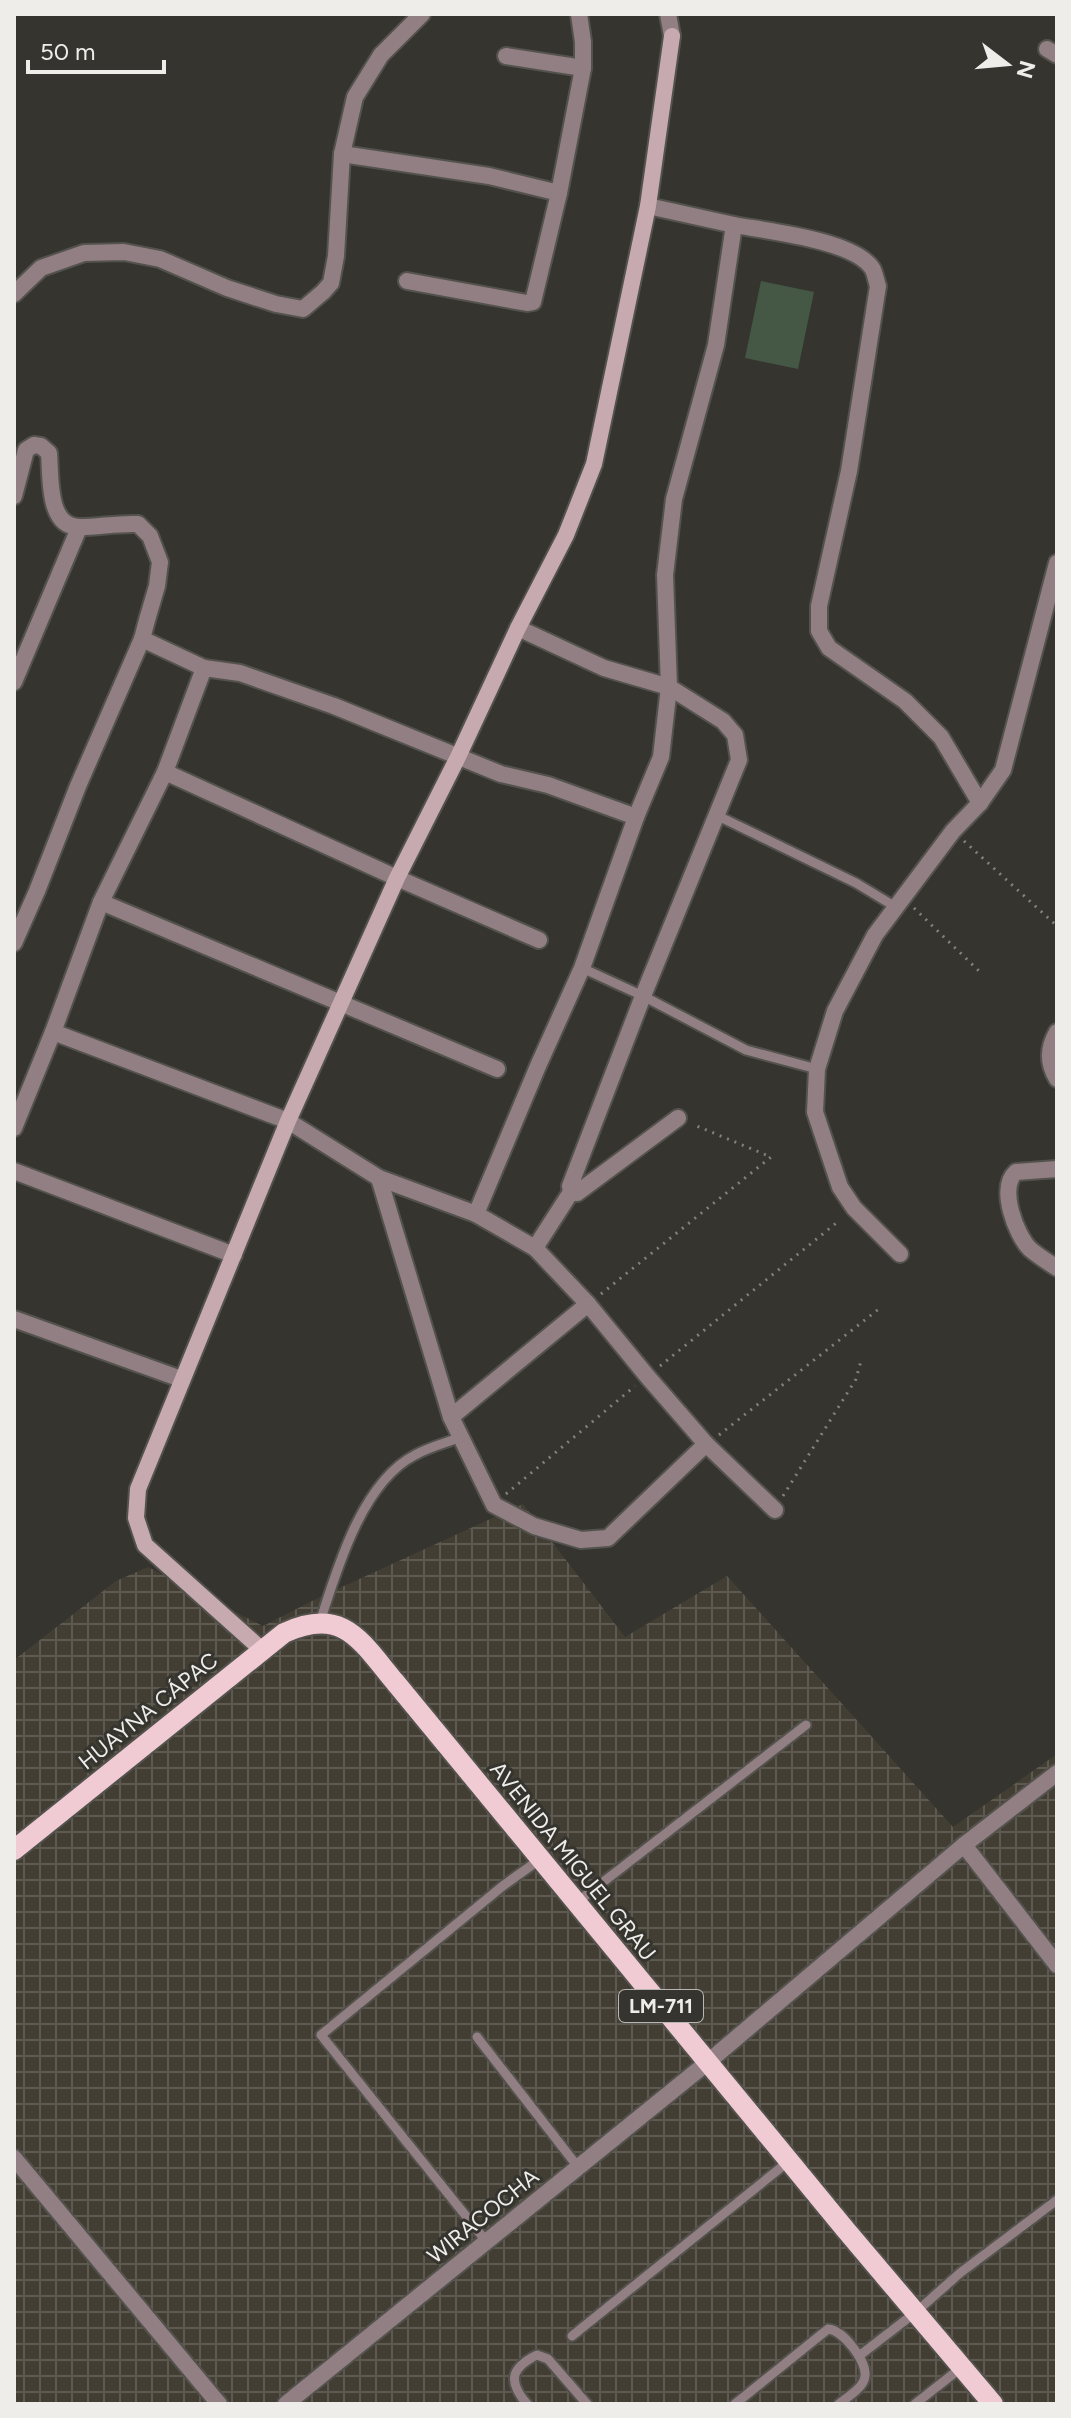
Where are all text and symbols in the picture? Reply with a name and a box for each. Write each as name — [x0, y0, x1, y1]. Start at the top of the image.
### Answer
scale bar — [28, 24, 164, 74]
north arrow — [967, 24, 1047, 104]
text: 50 m — [40, 37, 96, 66]
text: N — [1010, 57, 1041, 81]
street label: HUAYNA CÁPAC — [73, 1647, 223, 1775]
street label: AVENIDA MIGUEL GRAU — [484, 1756, 662, 1966]
road number: LM-711 — [619, 1990, 703, 2022]
street label: WIRACOCHA — [422, 2163, 544, 2269]

